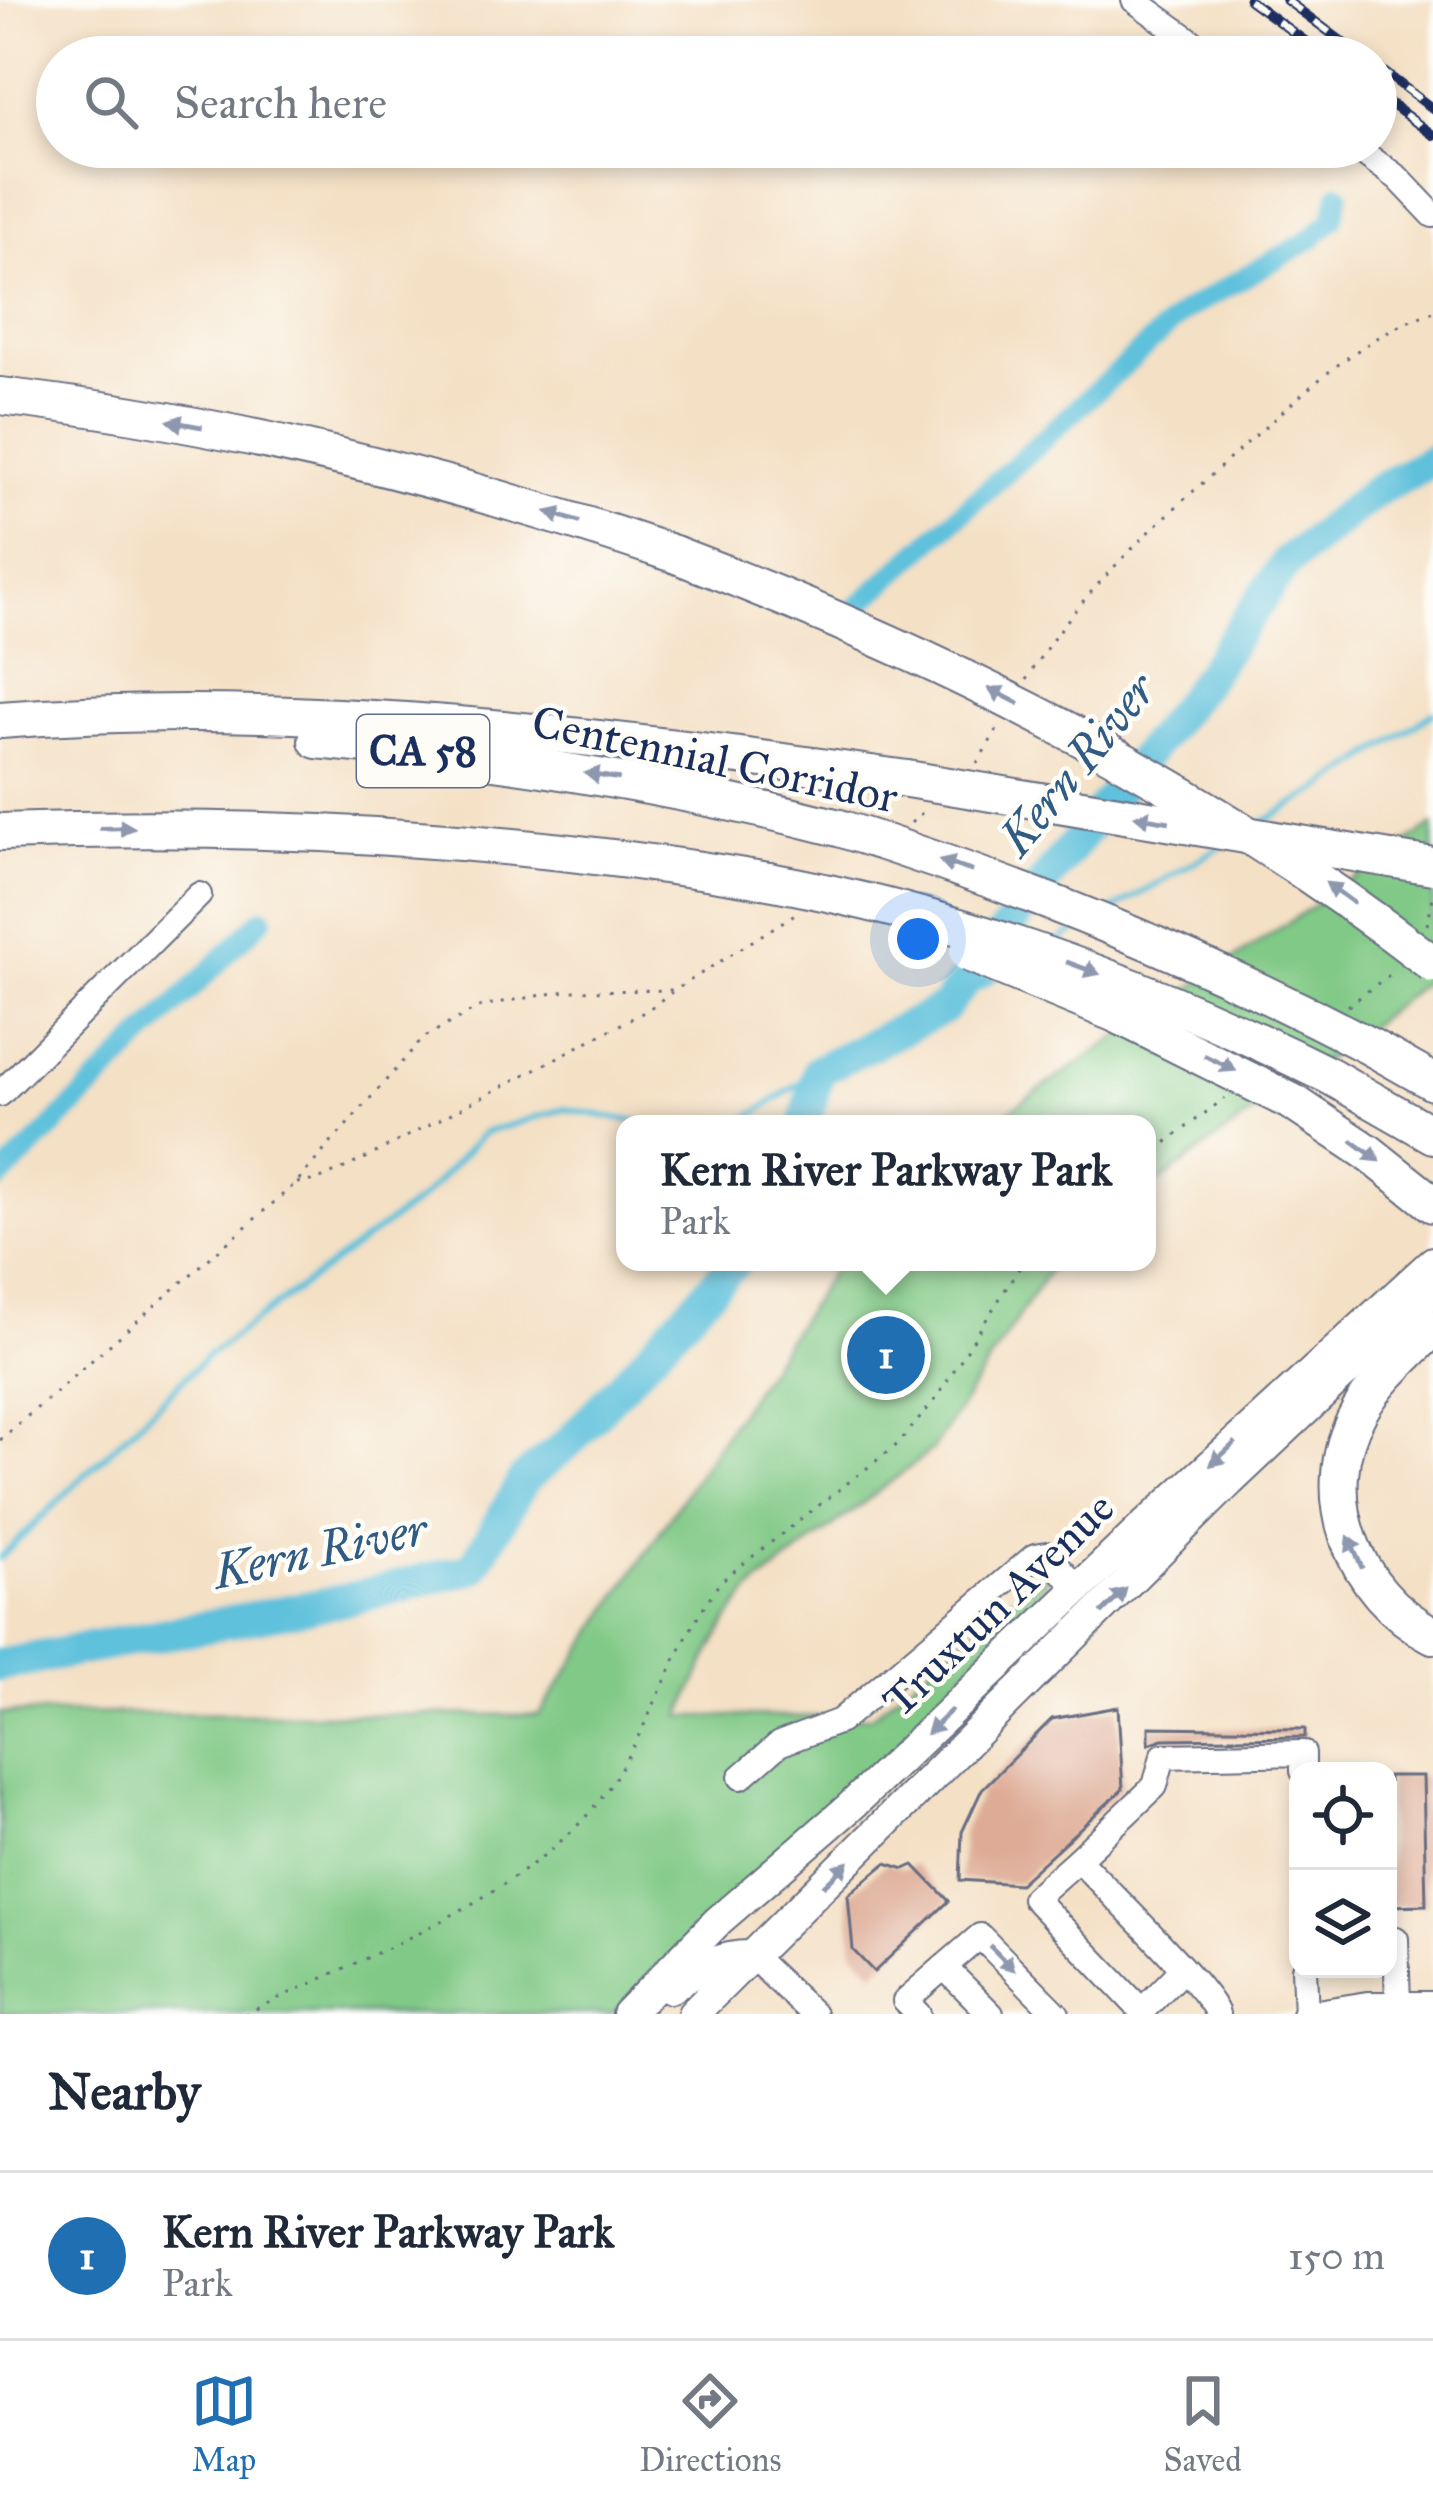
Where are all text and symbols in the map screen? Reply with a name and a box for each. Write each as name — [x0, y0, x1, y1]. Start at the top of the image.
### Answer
search box — [36, 36, 1397, 168]
icon: search — [78, 69, 144, 135]
text: Search here — [174, 75, 387, 130]
one-way arrow — [166, 414, 203, 433]
one-way arrow — [544, 507, 581, 525]
water label: Kern River — [985, 659, 1170, 868]
one-way arrow — [987, 686, 1021, 706]
street label: Centennial Corridor — [527, 693, 903, 825]
road number: CA 58 — [357, 715, 489, 787]
one-way arrow — [583, 767, 620, 786]
one-way arrow — [1133, 810, 1170, 829]
one-way arrow — [99, 818, 137, 838]
one-way arrow — [937, 856, 974, 875]
one-way arrow — [1324, 882, 1356, 906]
your location — [888, 909, 948, 969]
one-way arrow — [1066, 959, 1102, 978]
one-way arrow — [1203, 1052, 1238, 1072]
popup — [616, 1115, 1156, 1271]
one-way arrow — [1350, 1138, 1382, 1162]
text: Kern River Parkway Park — [660, 1142, 1112, 1197]
text: Park — [660, 1197, 730, 1245]
pin: 1 — [847, 1310, 925, 1400]
one-way arrow — [1208, 1440, 1237, 1467]
street label: Truxtun Avenue — [871, 1480, 1125, 1728]
water label: Kern River — [206, 1498, 435, 1602]
one-way arrow — [1344, 1535, 1364, 1570]
one-way arrow — [1099, 1587, 1128, 1615]
one-way arrow — [925, 1707, 954, 1735]
map controls — [1289, 1762, 1397, 1978]
button: locate — [1289, 1762, 1397, 1870]
one-way arrow — [821, 1861, 850, 1889]
button: layers — [1289, 1870, 1397, 1978]
one-way arrow — [988, 1944, 1016, 1972]
text: Nearby — [48, 2061, 200, 2123]
text: Kern River Parkway Park — [162, 2204, 614, 2259]
text: 1 — [79, 2232, 95, 2280]
text: 150 m — [1288, 2232, 1385, 2280]
text: Park — [162, 2259, 233, 2307]
tab: Map — [191, 2368, 257, 2480]
tab: Directions — [639, 2368, 781, 2480]
tab: Saved — [1164, 2368, 1242, 2480]

